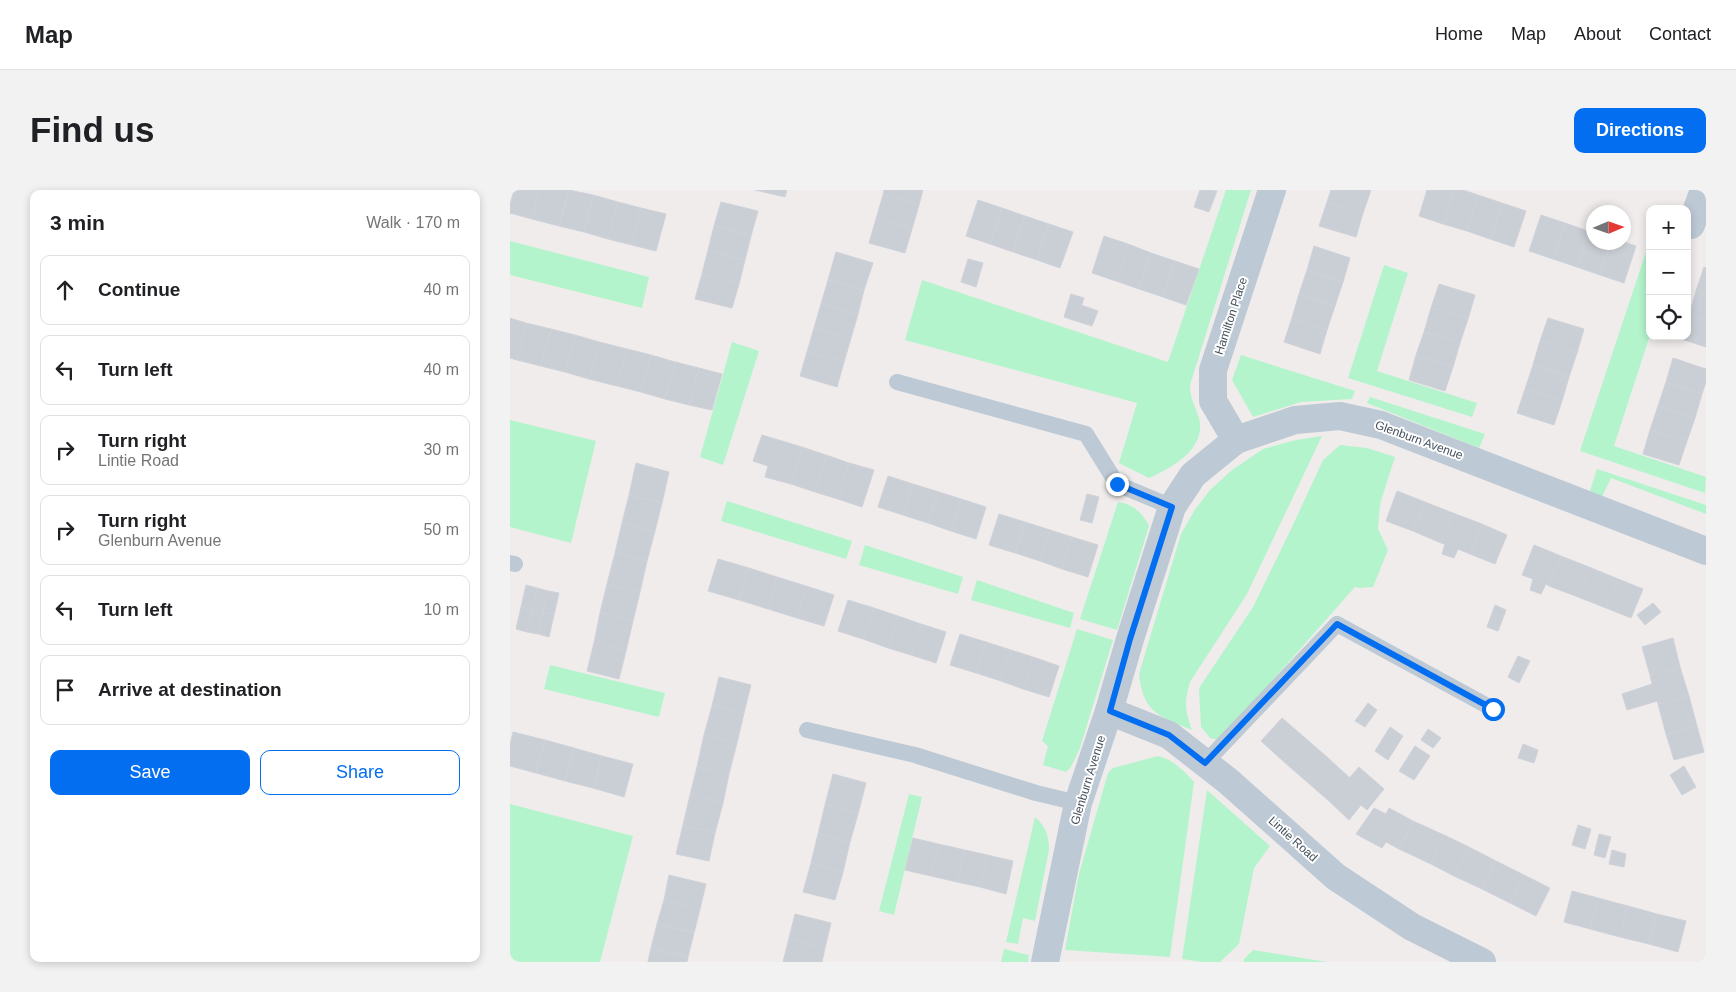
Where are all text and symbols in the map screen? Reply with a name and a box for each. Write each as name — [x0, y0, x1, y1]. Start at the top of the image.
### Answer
text: Map — [25, 21, 73, 48]
text: Home — [1435, 24, 1483, 44]
text: Map — [1511, 24, 1546, 44]
text: About — [1574, 24, 1621, 44]
text: Contact — [1649, 24, 1711, 44]
button: Directions — [1574, 108, 1706, 153]
text: Find us — [30, 110, 154, 149]
north arrow — [1586, 205, 1631, 250]
map controls — [1646, 205, 1691, 340]
button: + — [1646, 205, 1691, 250]
text: 3 min — [50, 211, 105, 234]
text: Walk · 170 m — [366, 214, 460, 231]
button: − — [1646, 250, 1691, 295]
street label: Hamilton Place — [1212, 275, 1250, 357]
icon: ahead — [51, 276, 79, 304]
text: Continue — [98, 279, 180, 300]
text: 40 m — [423, 281, 459, 298]
button: locate — [1646, 295, 1691, 340]
icon: left — [51, 356, 79, 384]
text: Turn left — [98, 359, 173, 380]
text: 40 m — [423, 361, 459, 378]
street label: Glenburn Avenue — [1373, 418, 1465, 463]
text: Turn right — [98, 430, 186, 451]
icon: right — [51, 436, 79, 464]
text: 30 m — [423, 441, 459, 458]
text: Lintie Road — [98, 452, 179, 469]
route end — [1106, 473, 1129, 496]
text: Turn right — [98, 510, 186, 531]
icon: right — [51, 516, 79, 544]
text: 50 m — [423, 521, 459, 538]
text: Glenburn Avenue — [98, 532, 221, 549]
icon: left — [51, 596, 79, 624]
text: Turn left — [98, 599, 173, 620]
text: 10 m — [423, 601, 459, 618]
icon: arrive — [51, 676, 79, 704]
text: Arrive at destination — [98, 679, 282, 700]
route start — [1482, 698, 1505, 721]
street label: Glenburn Avenue — [1068, 733, 1108, 826]
button: Save — [50, 750, 250, 795]
button: Share — [260, 750, 460, 795]
street label: Lintie Road — [1266, 813, 1320, 865]

